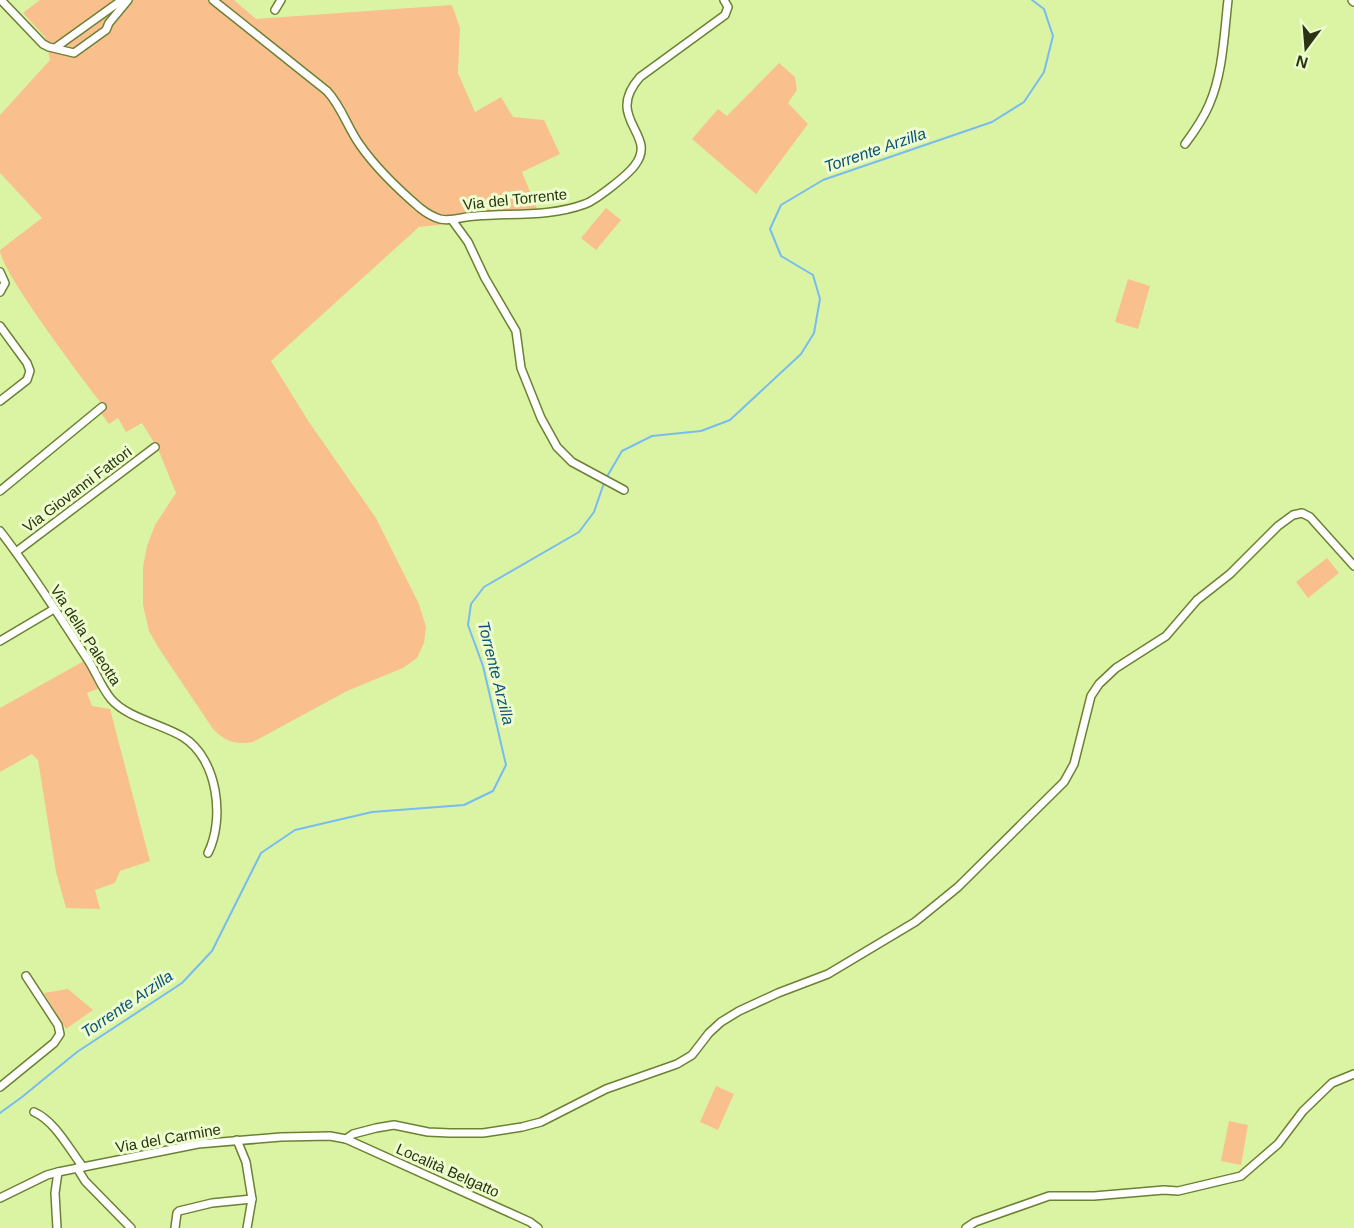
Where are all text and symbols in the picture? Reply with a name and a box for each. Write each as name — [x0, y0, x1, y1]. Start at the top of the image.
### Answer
north arrow — [1276, 18, 1336, 78]
text: N — [1294, 52, 1310, 72]
water label: Torrente Arzilla — [822, 125, 928, 175]
street label: Via del Torrente — [462, 185, 568, 213]
street label: Via Giovanni Fattori — [19, 443, 135, 535]
street label: Via della Paleotta — [47, 582, 125, 689]
water label: Torrente Arzilla — [475, 619, 517, 727]
water label: Torrente Arzilla — [78, 967, 176, 1041]
street label: Via del Carmine — [114, 1120, 222, 1156]
street label: Località Belgatto — [394, 1140, 502, 1200]

